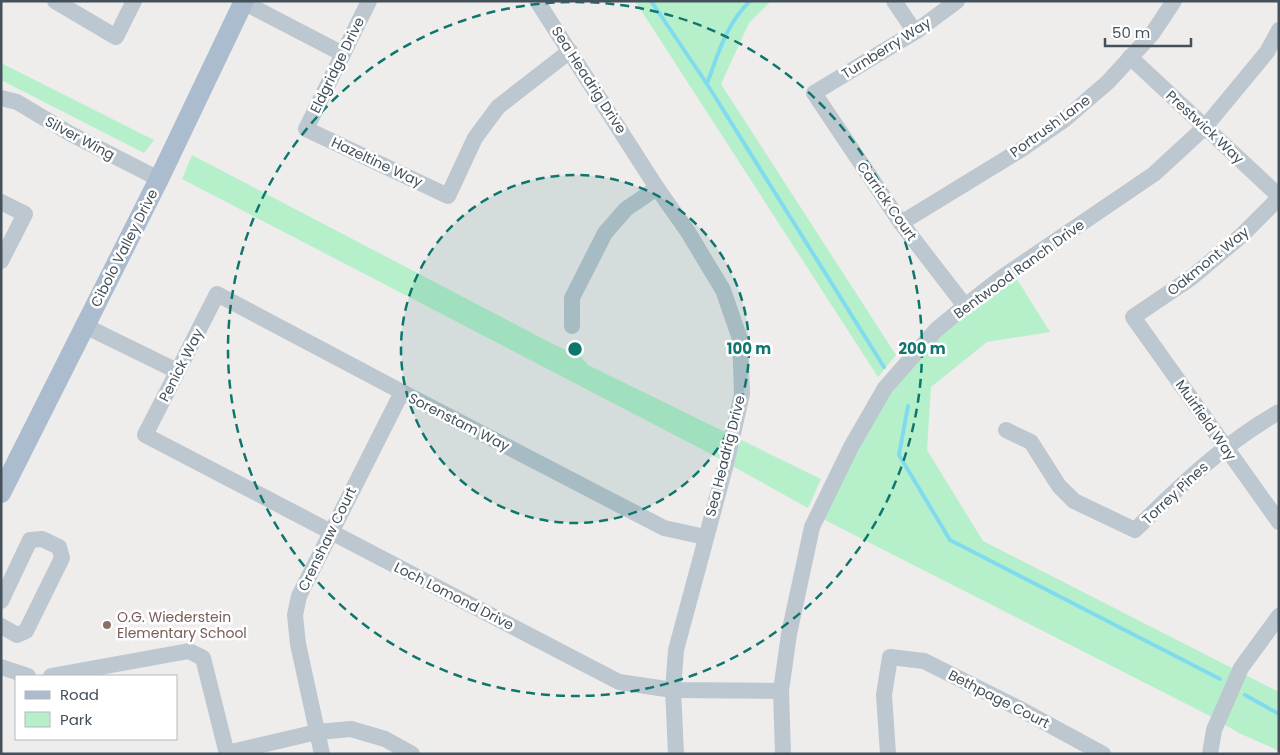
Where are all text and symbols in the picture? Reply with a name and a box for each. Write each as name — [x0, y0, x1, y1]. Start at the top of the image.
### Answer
street label: Turnberry Way — [837, 12, 935, 83]
street label: Eldgridge Drive — [305, 13, 369, 116]
scale bar — [1105, 15, 1191, 47]
street label: Sea Headrig Drive — [547, 22, 631, 138]
text: 50 m — [1112, 22, 1150, 43]
street label: Prestwick Way — [1162, 86, 1248, 168]
street label: Portrush Lane — [1006, 90, 1094, 162]
street label: Silver Wing — [42, 111, 118, 165]
street label: Hazeltine Way — [328, 132, 426, 192]
street label: Carrick Court — [852, 157, 922, 245]
street label: Cibolo Valley Drive — [86, 185, 163, 310]
street label: Bentwood Ranch Drive — [950, 215, 1089, 323]
street label: Oakmont Way — [1163, 222, 1253, 300]
street label: Penick Way — [154, 325, 208, 405]
text: 100 m — [727, 338, 771, 359]
text: 200 m — [898, 338, 946, 359]
centre of rings — [566, 340, 584, 358]
street label: Muirfield Way — [1171, 376, 1241, 464]
street label: Sorenstam Way — [405, 388, 513, 456]
street label: Sea Headrig Drive — [700, 393, 750, 519]
street label: Torrey Pines — [1138, 457, 1212, 529]
street label: Crenshaw Court — [293, 484, 361, 594]
street label: Loch Lomond Drive — [391, 557, 518, 635]
place label: O.G. Wiederstein Elementary School — [117, 607, 247, 643]
marker: O.G. Wiederstein Elementary School — [101, 619, 113, 631]
street label: Bethpage Court — [945, 665, 1053, 733]
legend — [15, 675, 178, 740]
text: Road — [60, 684, 99, 705]
text: Park — [60, 709, 92, 730]

